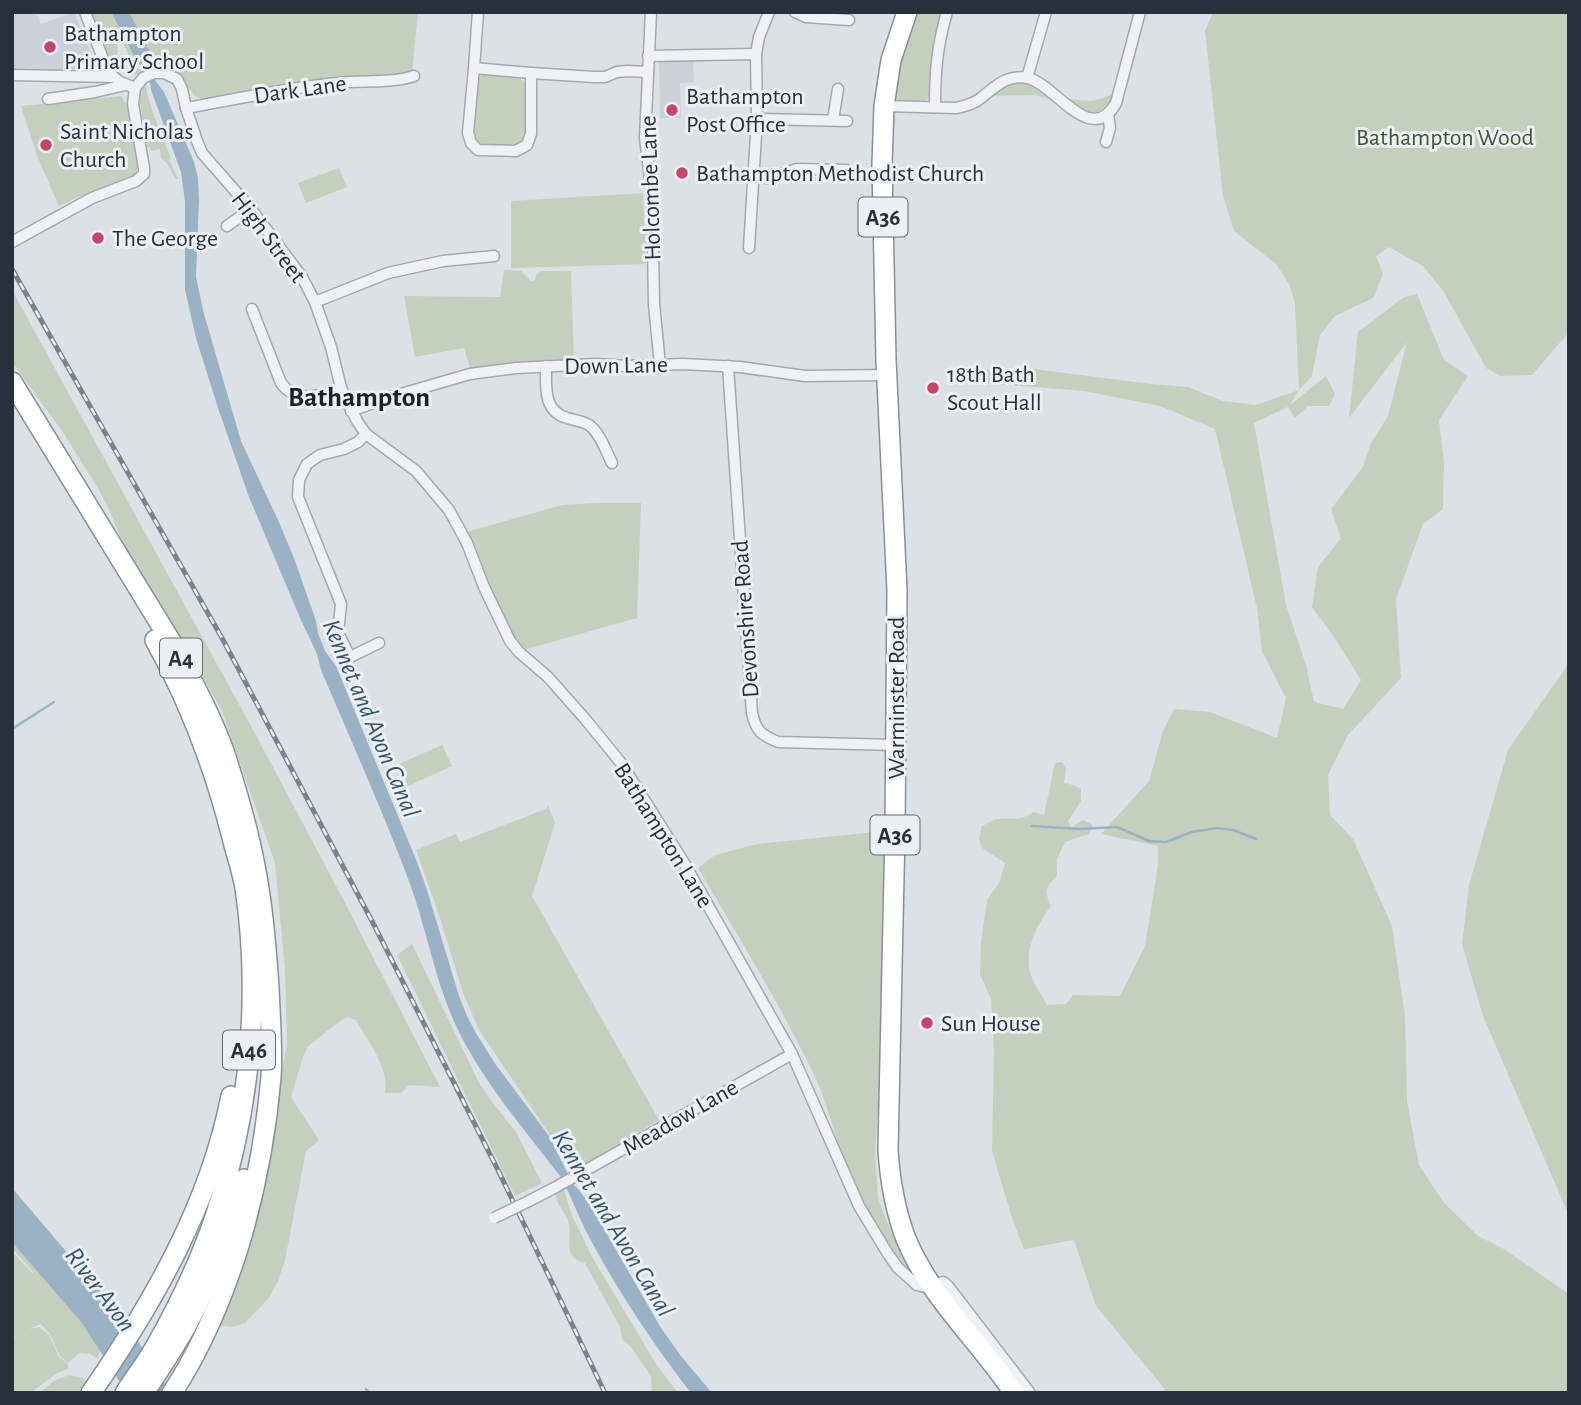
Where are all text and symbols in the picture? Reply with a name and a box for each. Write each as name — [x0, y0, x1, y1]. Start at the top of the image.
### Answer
place label: Bathampton Primary School — [64, 22, 204, 74]
marker: Bathampton Primary School — [42, 39, 58, 55]
street label: Dark Lane — [252, 72, 348, 108]
place label: Bathampton Post Office — [686, 85, 804, 137]
marker: Bathampton Post Office — [664, 102, 680, 118]
street label: Holcombe Lane — [636, 115, 666, 261]
place label: Saint Nicholas Church — [60, 120, 193, 172]
park label: Bathampton Wood — [1356, 126, 1534, 150]
marker: Saint Nicholas Church — [38, 137, 54, 153]
place label: Bathampton Methodist Church — [696, 162, 984, 186]
marker: Bathampton Methodist Church — [674, 165, 690, 181]
street label: High Street — [226, 188, 310, 288]
road number: A36 — [858, 198, 908, 236]
place label: The George — [112, 227, 218, 251]
marker: The George — [90, 230, 106, 246]
street label: Down Lane — [564, 353, 668, 379]
place label: 18th Bath Scout Hall — [947, 363, 1042, 415]
marker: 18th Bath Scout Hall — [925, 380, 941, 396]
district label: Bathampton — [288, 384, 430, 412]
street label: Devonshire Road — [729, 539, 763, 699]
water label: Kennet and Avon Canal — [318, 615, 425, 821]
street label: Warminster Road — [885, 617, 909, 779]
road number: A4 — [160, 638, 202, 678]
street label: Bathampton Lane — [609, 759, 717, 912]
road number: A36 — [870, 816, 920, 855]
place label: Sun House — [941, 1012, 1041, 1036]
marker: Sun House — [919, 1015, 935, 1031]
road number: A46 — [223, 1030, 275, 1070]
street label: Meadow Lane — [619, 1075, 742, 1160]
water label: Kennet and Avon Canal — [547, 1126, 679, 1321]
water label: River Avon — [60, 1242, 140, 1337]

